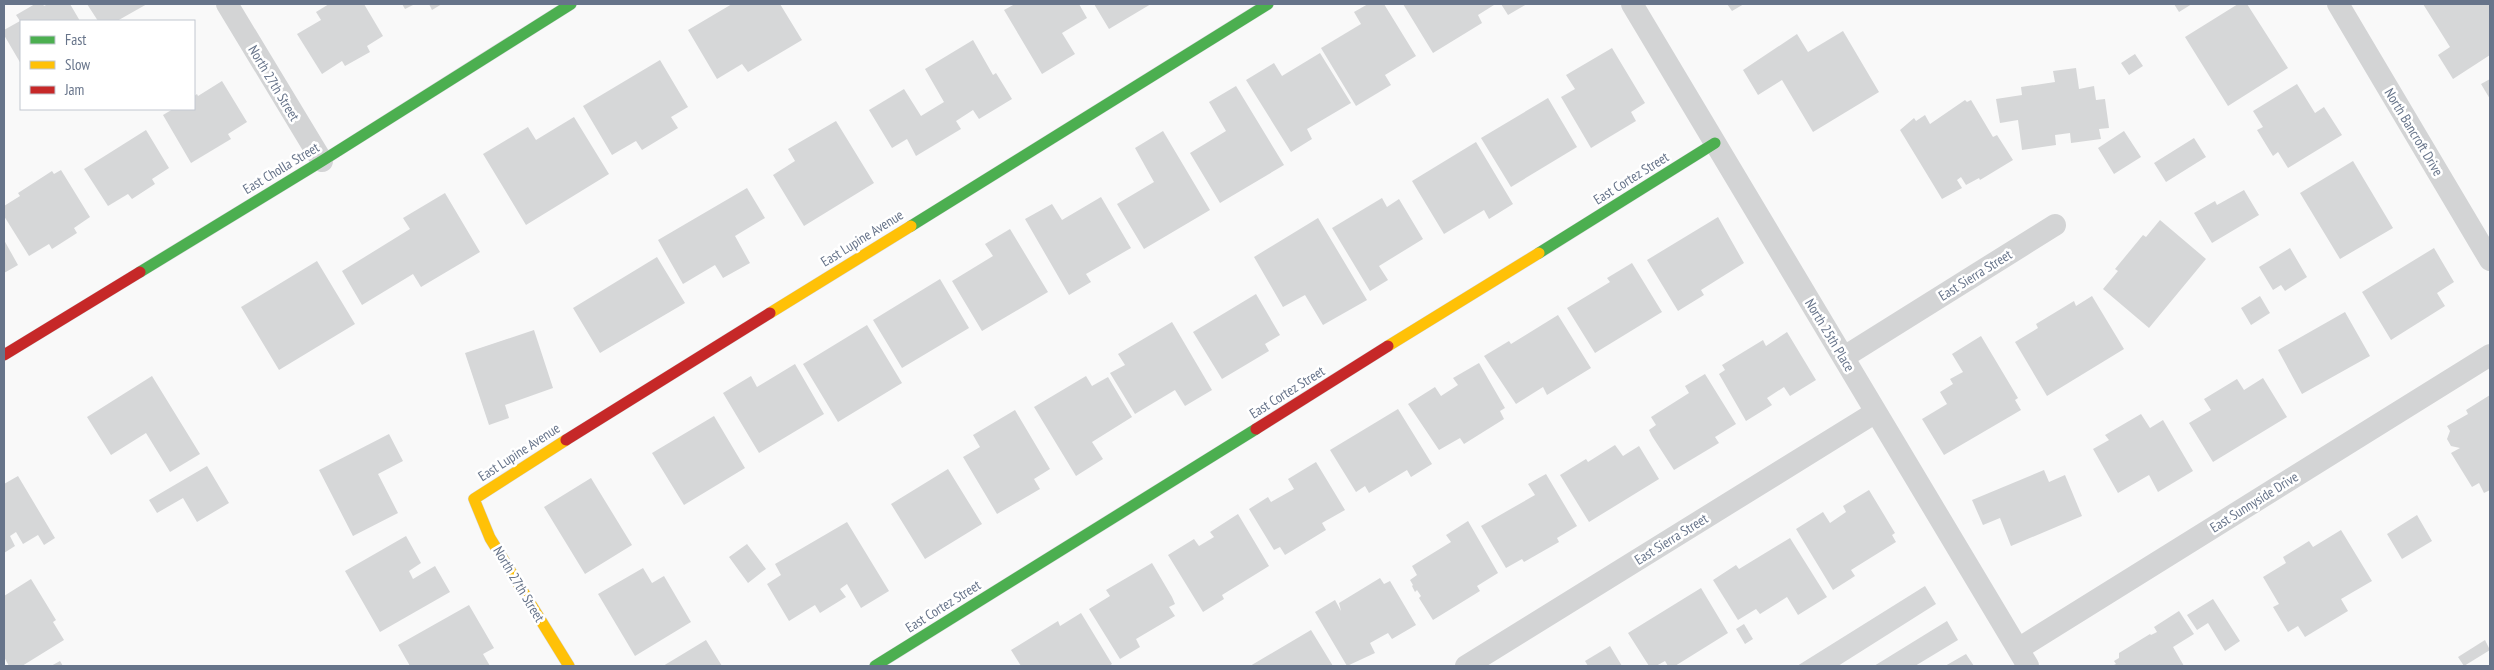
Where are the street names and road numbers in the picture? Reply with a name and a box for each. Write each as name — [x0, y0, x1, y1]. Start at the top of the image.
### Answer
street label: North 27th Street — [244, 42, 304, 124]
street label: North Bancroft Drive — [2381, 85, 2447, 179]
street label: East Cholla Street — [240, 138, 323, 198]
street label: East Cortez Street — [1590, 148, 1672, 208]
street label: East Lupine Avenue — [817, 205, 907, 271]
street label: East Sierra Street — [1935, 245, 2015, 305]
street label: North 25th Place — [1801, 295, 1859, 375]
street label: East Cortez Street — [1246, 362, 1328, 422]
street label: East Lupine Avenue — [475, 419, 563, 485]
street label: East Sunnyside Drive — [2206, 468, 2302, 536]
street label: East Sierra Street — [1631, 509, 1711, 569]
street label: North 27th Street — [489, 543, 549, 625]
street label: East Cortez Street — [902, 576, 984, 636]

